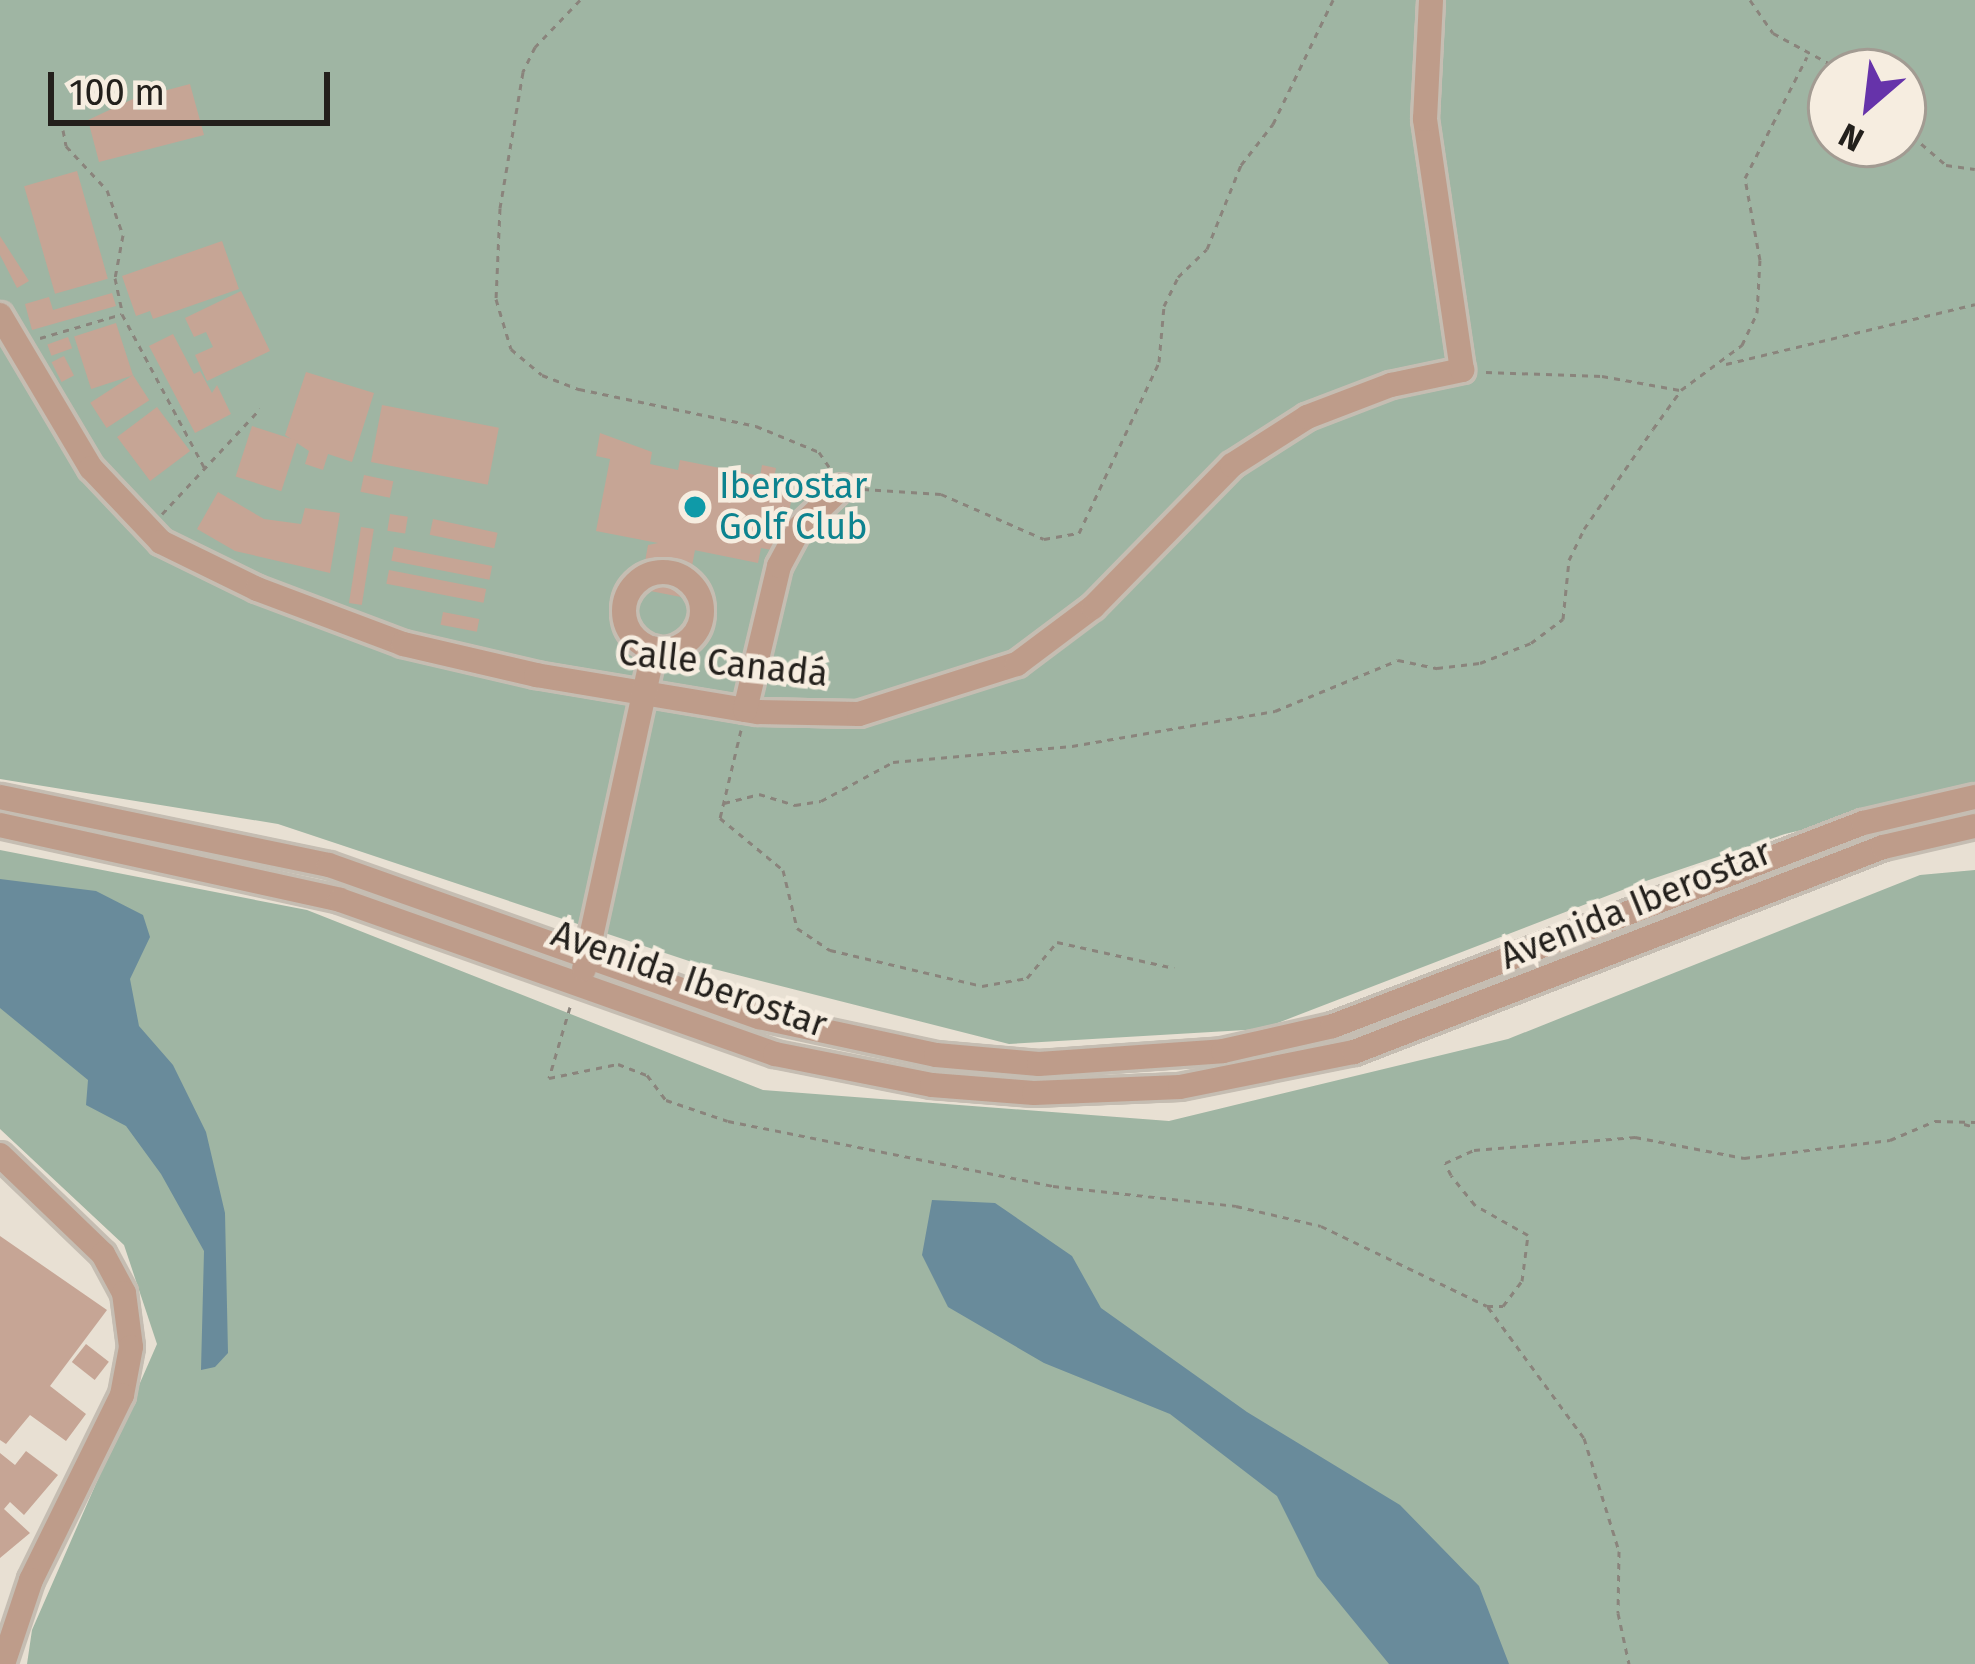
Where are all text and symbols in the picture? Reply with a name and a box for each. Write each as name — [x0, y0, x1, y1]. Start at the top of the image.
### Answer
scale bar — [54, 48, 336, 122]
north arrow — [1807, 48, 1927, 168]
text: 100 m — [69, 71, 165, 115]
text: N — [1832, 114, 1871, 160]
place label: Iberostar Golf Club — [719, 464, 868, 549]
marker: Iberostar Golf Club — [682, 494, 708, 520]
street label: Calle Canadá — [616, 632, 830, 696]
street label: Avenida Iberostar — [1494, 831, 1778, 979]
street label: Avenida Iberostar — [546, 913, 832, 1047]

